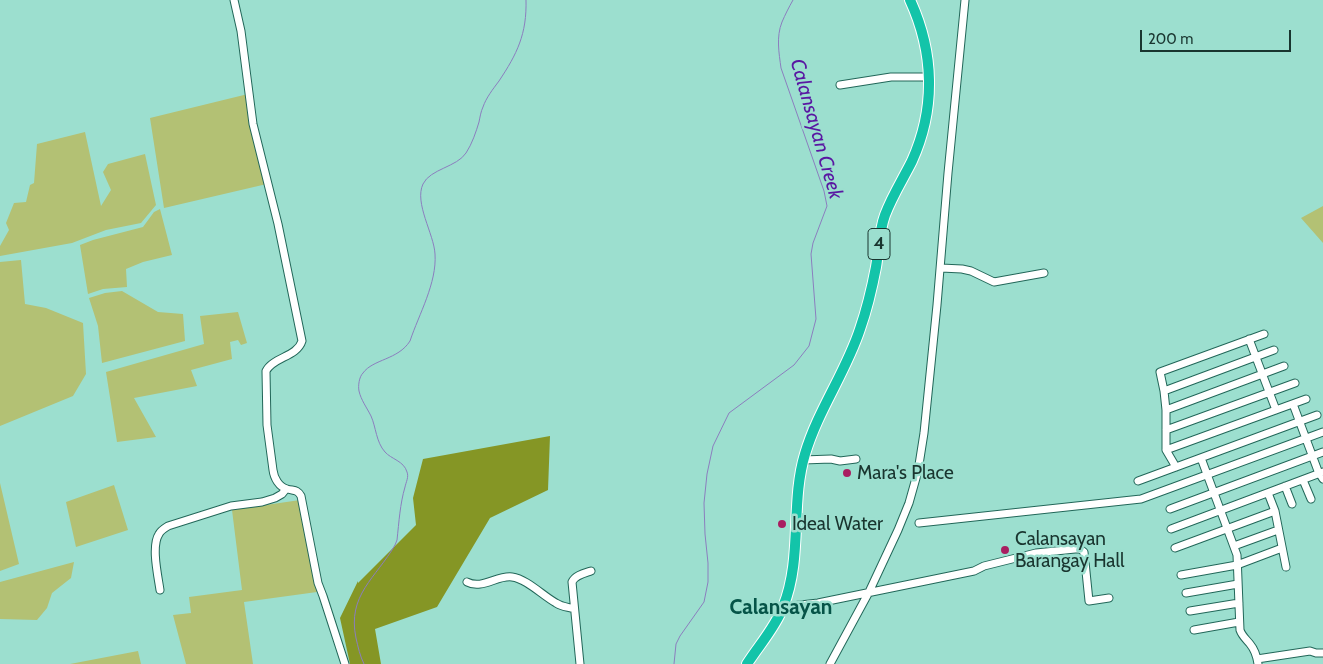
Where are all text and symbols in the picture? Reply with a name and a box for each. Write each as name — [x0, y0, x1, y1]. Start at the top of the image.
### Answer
scale bar — [1143, 20, 1294, 52]
text: 200 m — [1148, 30, 1193, 48]
water label: Calansayan Creek — [785, 56, 847, 202]
road number: 4 — [868, 228, 890, 260]
place label: Mara's Place — [857, 462, 954, 484]
marker: Mara's Place — [841, 467, 853, 479]
place label: Ideal Water — [792, 513, 883, 535]
marker: Ideal Water — [776, 518, 788, 530]
place label: Calansayan Barangay Hall — [1015, 528, 1124, 572]
marker: Calansayan Barangay Hall — [999, 544, 1011, 556]
district label: Calansayan — [730, 595, 832, 621]

